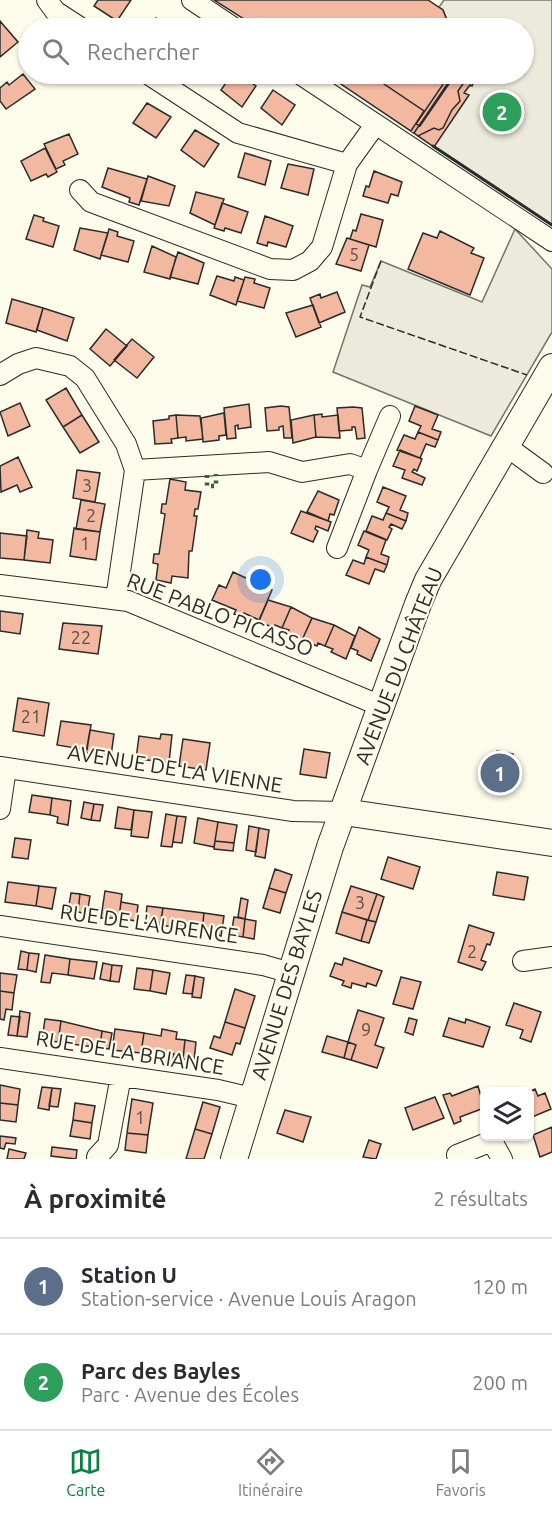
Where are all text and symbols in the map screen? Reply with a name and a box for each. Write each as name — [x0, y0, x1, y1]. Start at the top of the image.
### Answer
search box — [18, 18, 534, 84]
icon: search — [39, 35, 72, 68]
text: Rechercher — [87, 39, 199, 64]
pin: 2 — [482, 90, 522, 134]
house number: 5 — [349, 244, 359, 264]
house number: 3 — [82, 475, 92, 495]
house number: 2 — [86, 505, 96, 525]
house number: 1 — [80, 533, 90, 553]
street label: AVENUE DU CHÂTEAU — [349, 564, 447, 768]
your location — [246, 565, 275, 594]
street label: RUE PABLO PICASSO — [124, 567, 317, 661]
house number: 22 — [71, 627, 91, 647]
house number: 21 — [21, 706, 41, 726]
street label: AVENUE DE LA VIENNE — [66, 739, 284, 797]
pin: 1 — [480, 750, 520, 796]
street label: AVENUE DES BAYLES — [246, 887, 326, 1082]
house number: 3 — [355, 892, 365, 912]
street label: RUE DE L'AURENCE — [58, 899, 240, 947]
house number: 2 — [467, 941, 477, 961]
house number: 9 — [361, 1019, 371, 1039]
street label: RUE DE LA BRIANCE — [34, 1025, 226, 1079]
map controls — [480, 1087, 534, 1141]
button: layers — [480, 1087, 534, 1141]
house number: 1 — [135, 1107, 145, 1127]
text: À proximité — [24, 1184, 166, 1213]
text: 2 résultats — [434, 1187, 528, 1210]
text: Station U — [81, 1262, 177, 1287]
text: 1 — [38, 1275, 49, 1298]
text: 120 m — [472, 1275, 528, 1298]
text: Station-service · Avenue Louis Aragon — [81, 1287, 417, 1310]
text: Parc des Bayles — [81, 1358, 241, 1383]
text: 2 — [38, 1371, 49, 1394]
text: 200 m — [472, 1371, 528, 1394]
text: Parc · Avenue des Écoles — [81, 1383, 299, 1406]
tab: Carte — [66, 1445, 105, 1499]
tab: Itinéraire — [238, 1445, 303, 1499]
tab: Favoris — [436, 1445, 486, 1499]

